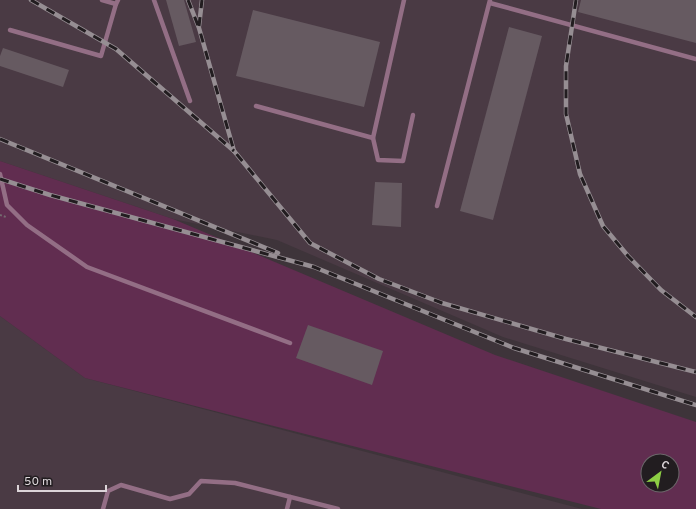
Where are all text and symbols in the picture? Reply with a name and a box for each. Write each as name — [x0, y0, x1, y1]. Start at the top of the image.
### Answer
north arrow — [640, 453, 680, 493]
text: С — [658, 458, 671, 473]
scale bar — [18, 467, 106, 493]
text: 50 m — [24, 474, 52, 490]

